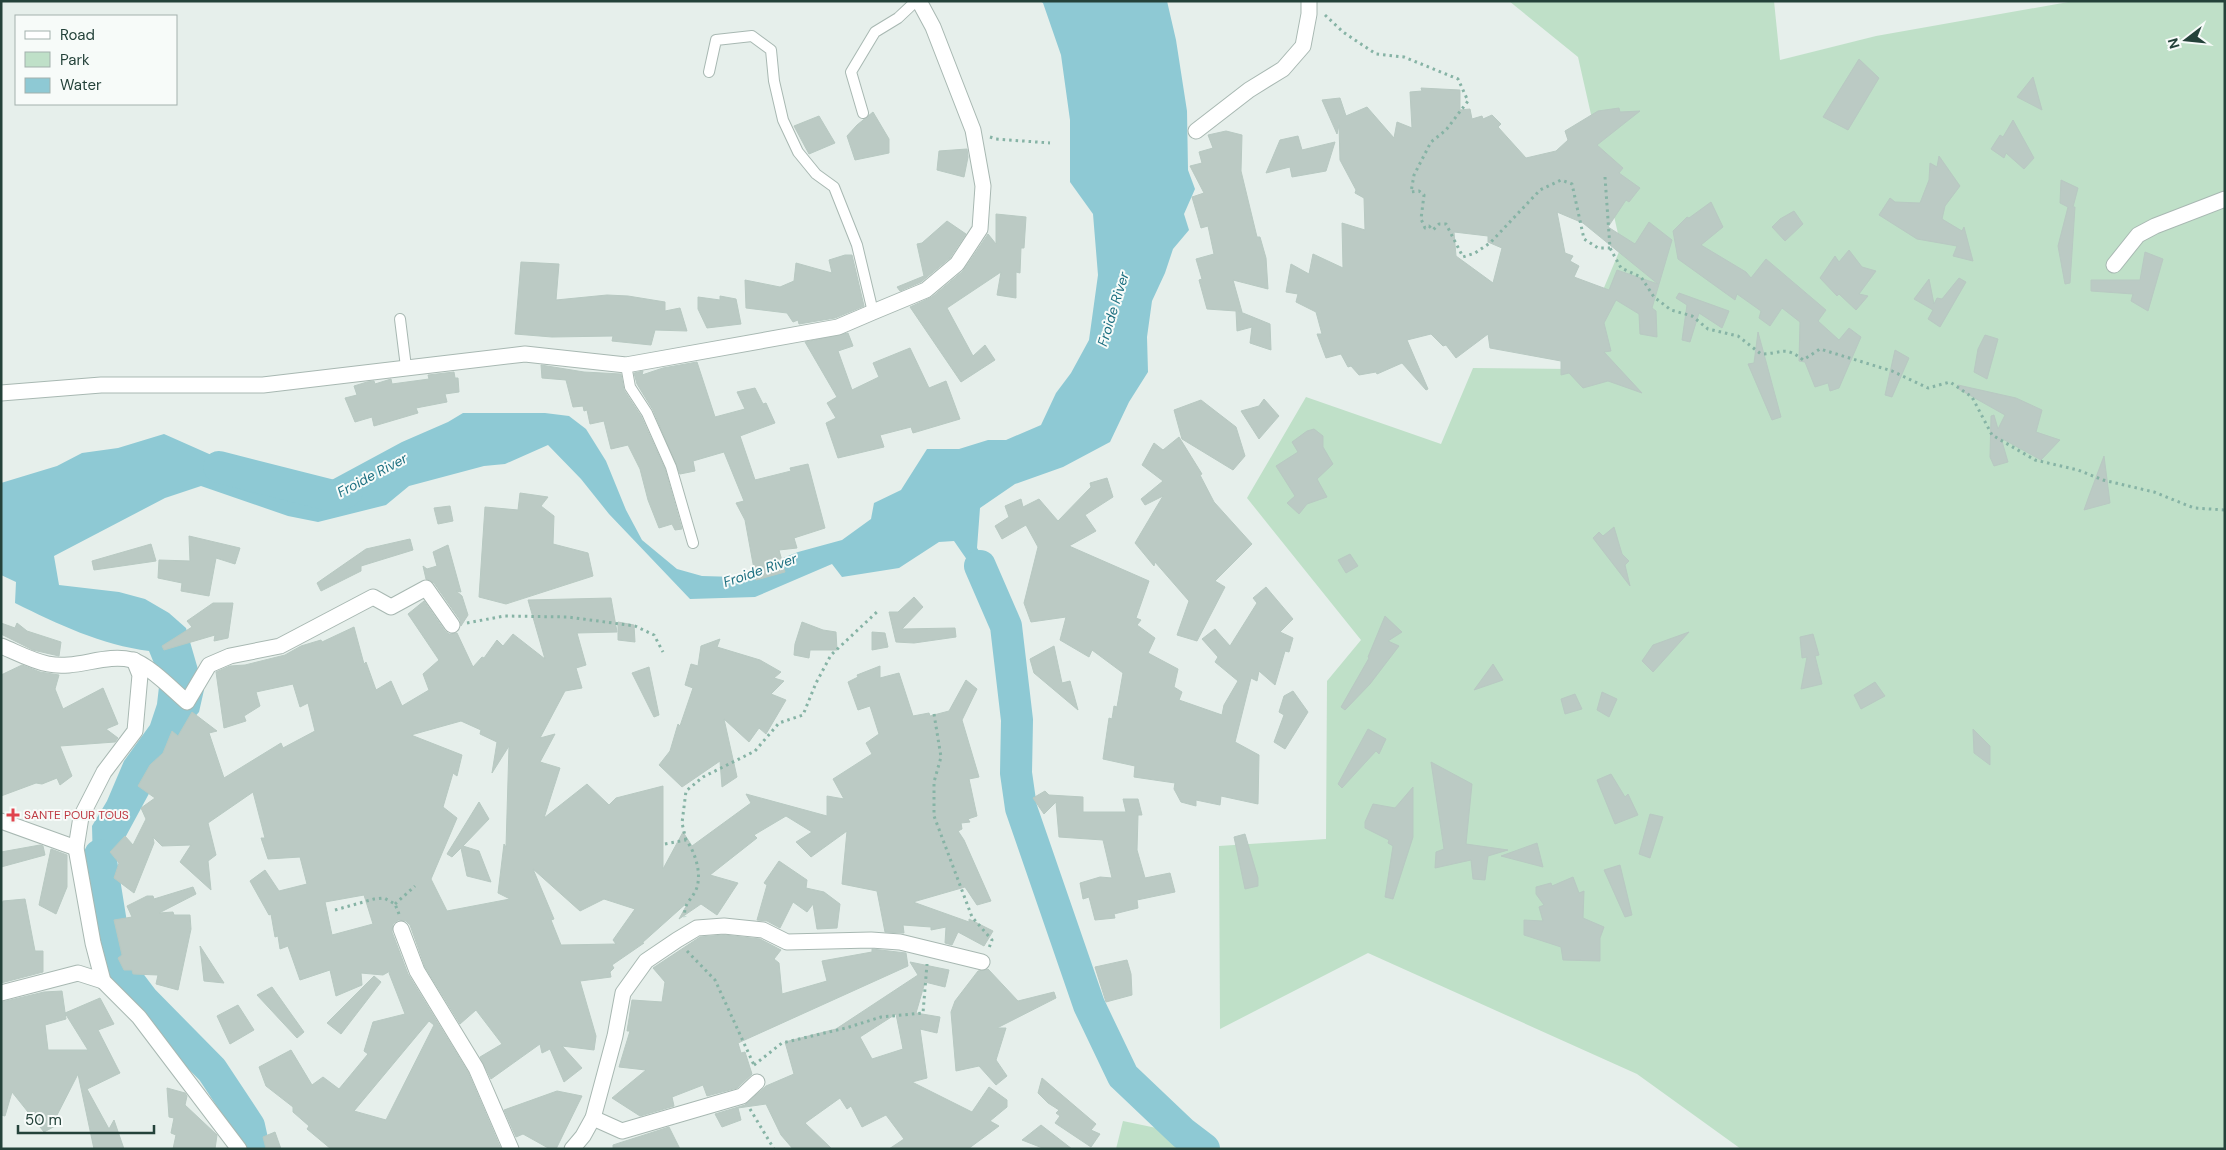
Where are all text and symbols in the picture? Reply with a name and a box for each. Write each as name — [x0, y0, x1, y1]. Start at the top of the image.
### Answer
legend — [15, 15, 178, 105]
north arrow — [2161, 15, 2211, 65]
text: Road — [60, 25, 95, 45]
text: N — [2163, 36, 2184, 51]
text: Park — [60, 50, 90, 70]
text: Water — [60, 75, 102, 95]
water label: Froide River — [1093, 269, 1133, 348]
water label: Froide River — [334, 449, 411, 501]
water label: Froide River — [721, 549, 800, 591]
place label: SANTE POUR TOUS — [24, 807, 129, 823]
marker: SANTE POUR TOUS — [6, 808, 20, 822]
scale bar — [18, 1102, 154, 1134]
text: 50 m — [25, 1110, 62, 1130]

